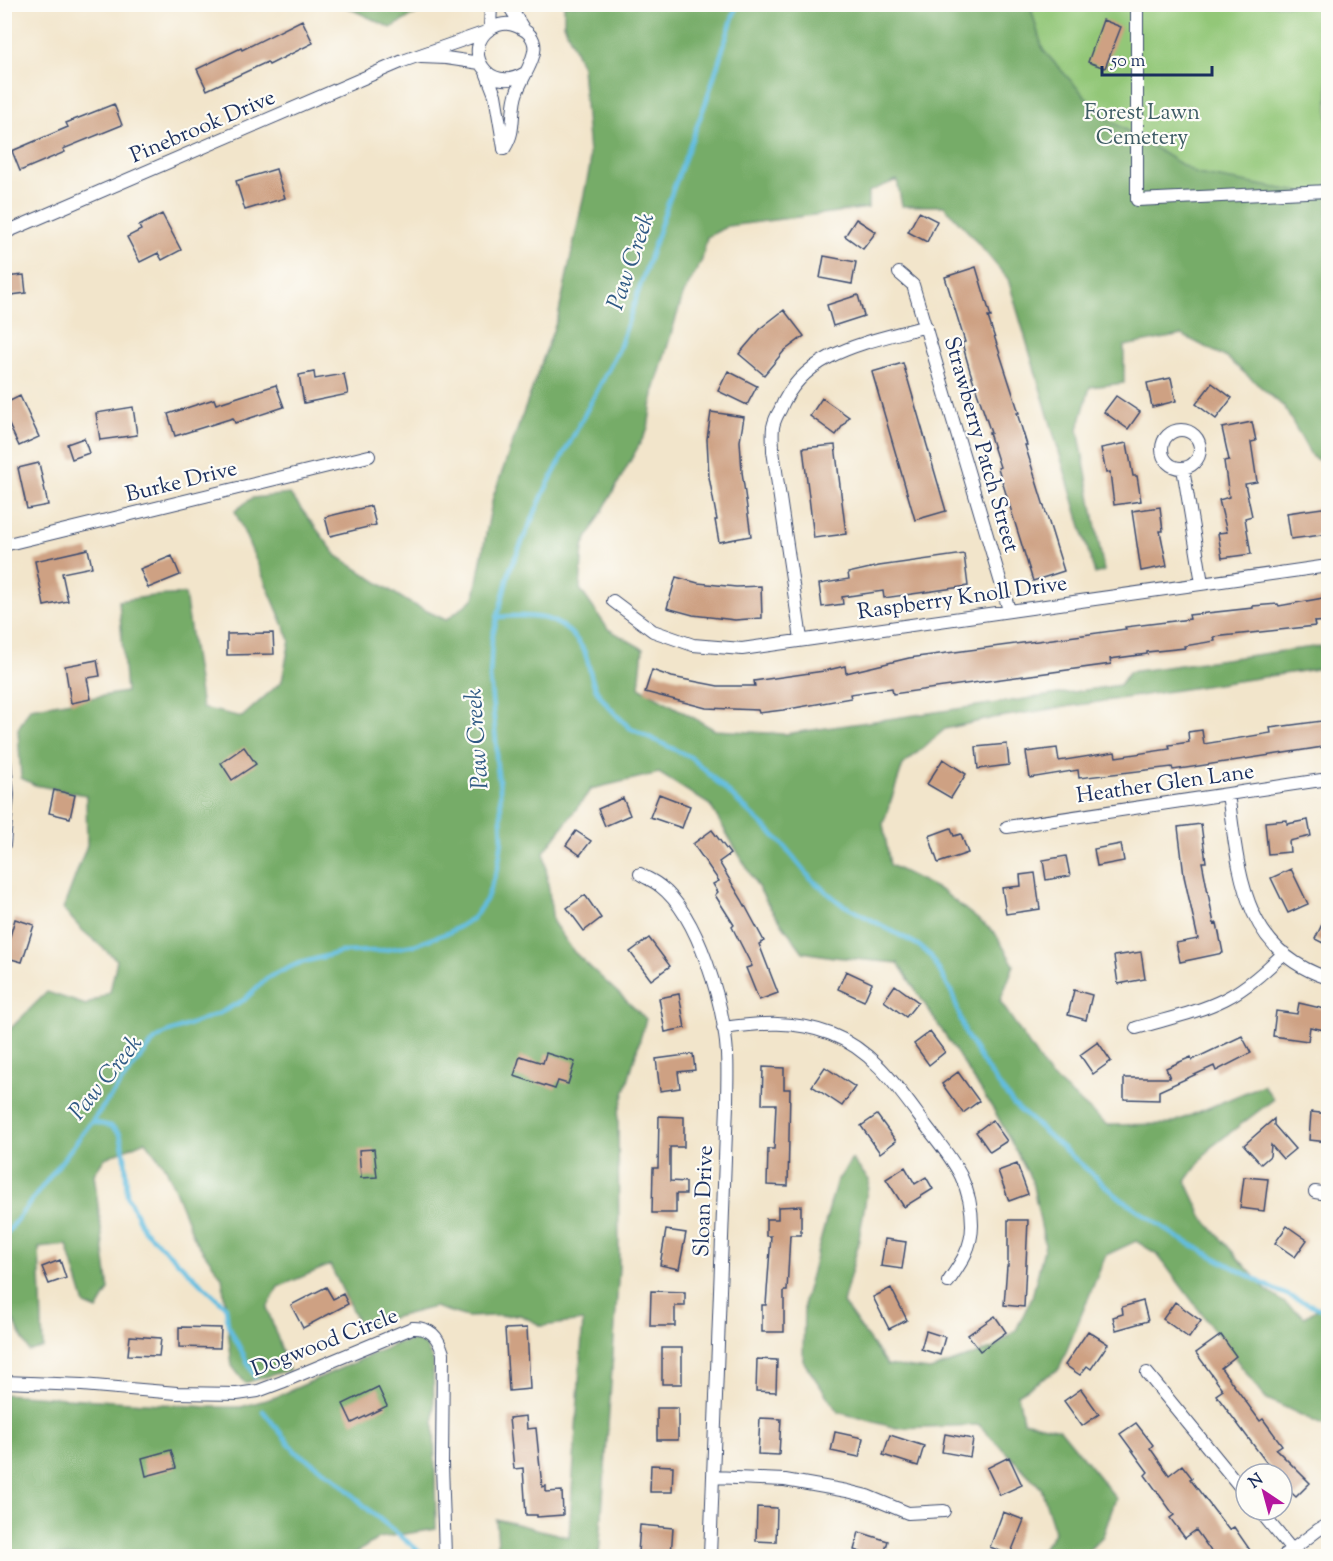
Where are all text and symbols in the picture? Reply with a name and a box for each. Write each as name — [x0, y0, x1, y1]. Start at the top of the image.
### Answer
scale bar — [1102, 39, 1212, 77]
text: 50 m — [1110, 49, 1146, 75]
street label: Pinebrook Drive — [126, 83, 281, 173]
park label: Forest Lawn Cemetery — [1084, 98, 1200, 155]
water label: Paw Creek — [599, 208, 664, 315]
street label: Strawberry Patch Street — [934, 333, 1026, 557]
street label: Burke Drive — [122, 454, 241, 512]
street label: Raspberry Knoll Drive — [855, 568, 1069, 630]
water label: Paw Creek — [458, 687, 498, 790]
street label: Heather Glen Lane — [1074, 757, 1256, 813]
water label: Paw Creek — [62, 1028, 152, 1128]
street label: Sloan Drive — [687, 1145, 723, 1258]
street label: Dogwood Circle — [247, 1301, 403, 1387]
north arrow — [1234, 1462, 1294, 1522]
text: N — [1245, 1469, 1269, 1495]

